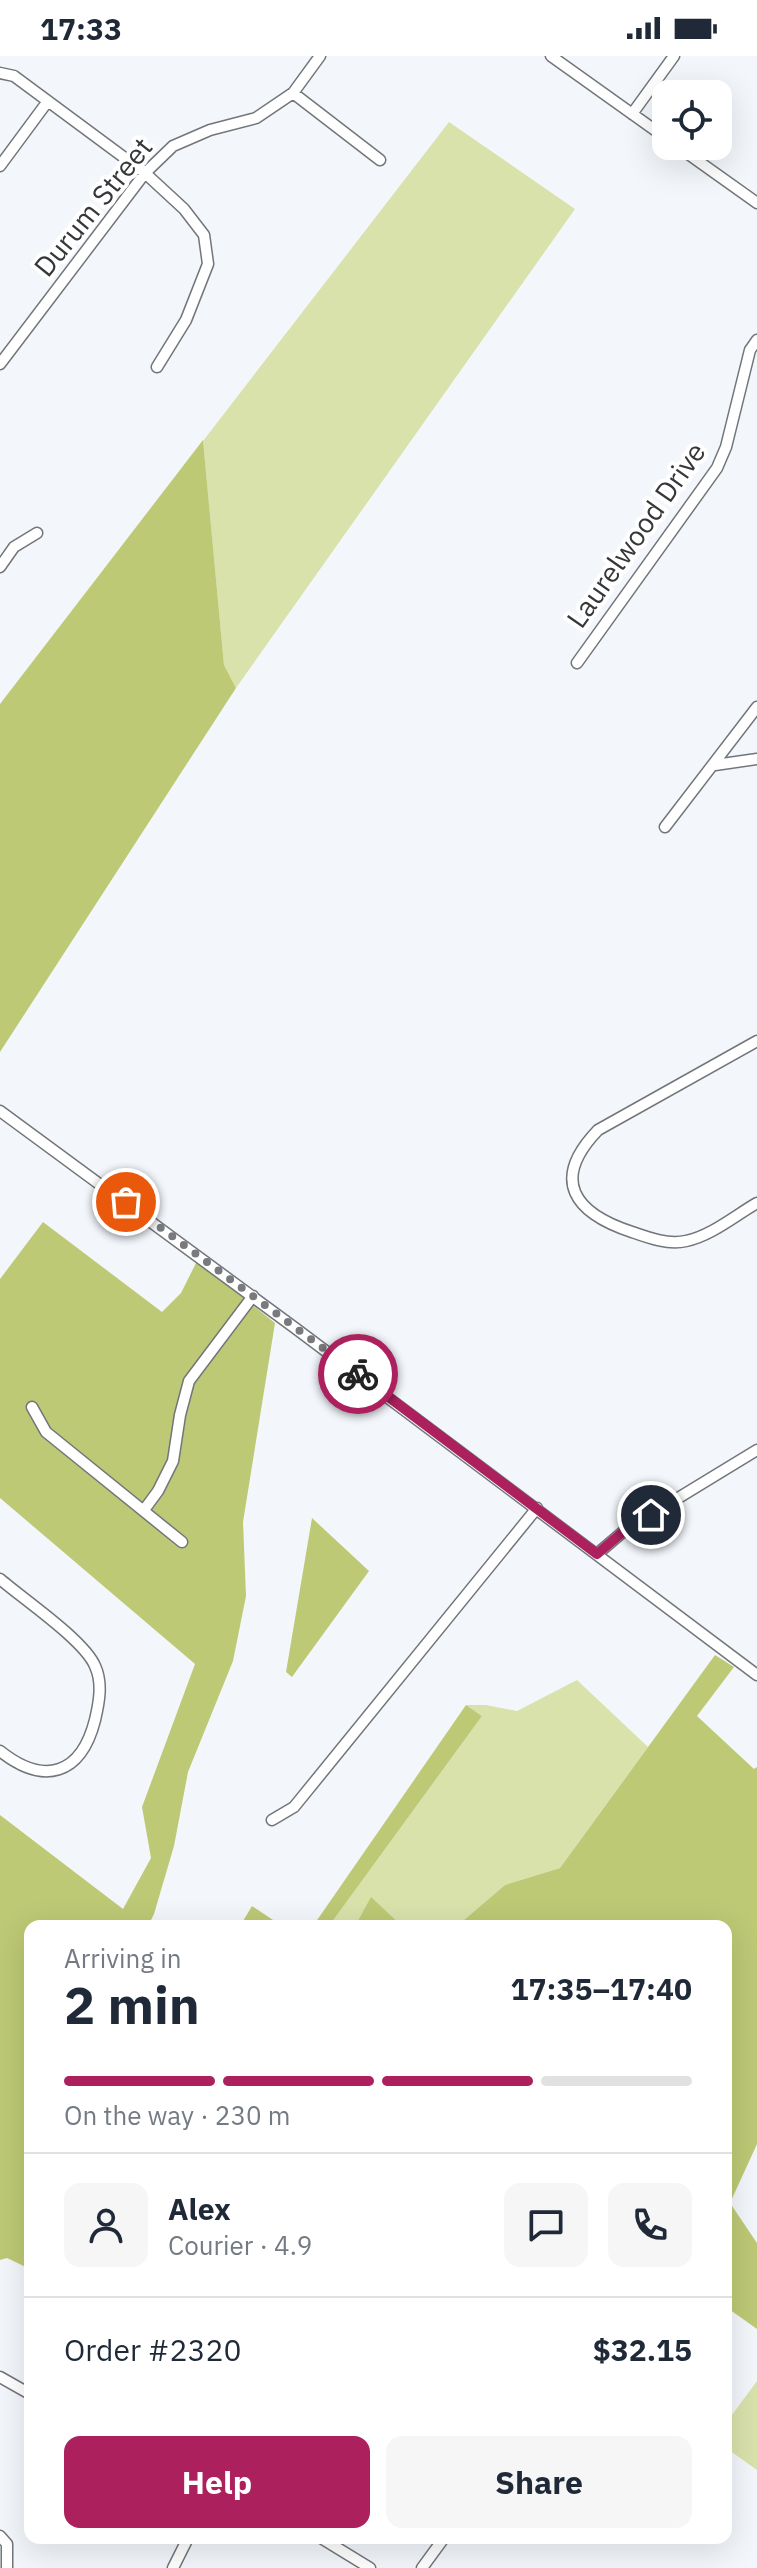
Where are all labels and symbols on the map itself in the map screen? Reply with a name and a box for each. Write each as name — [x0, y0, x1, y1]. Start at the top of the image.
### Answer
street label: Durum Street — [25, 129, 160, 284]
street label: Laurelwood Drive — [558, 435, 713, 635]
pin — [92, 1168, 160, 1236]
courier — [318, 1334, 398, 1414]
pin — [617, 1481, 685, 1549]

